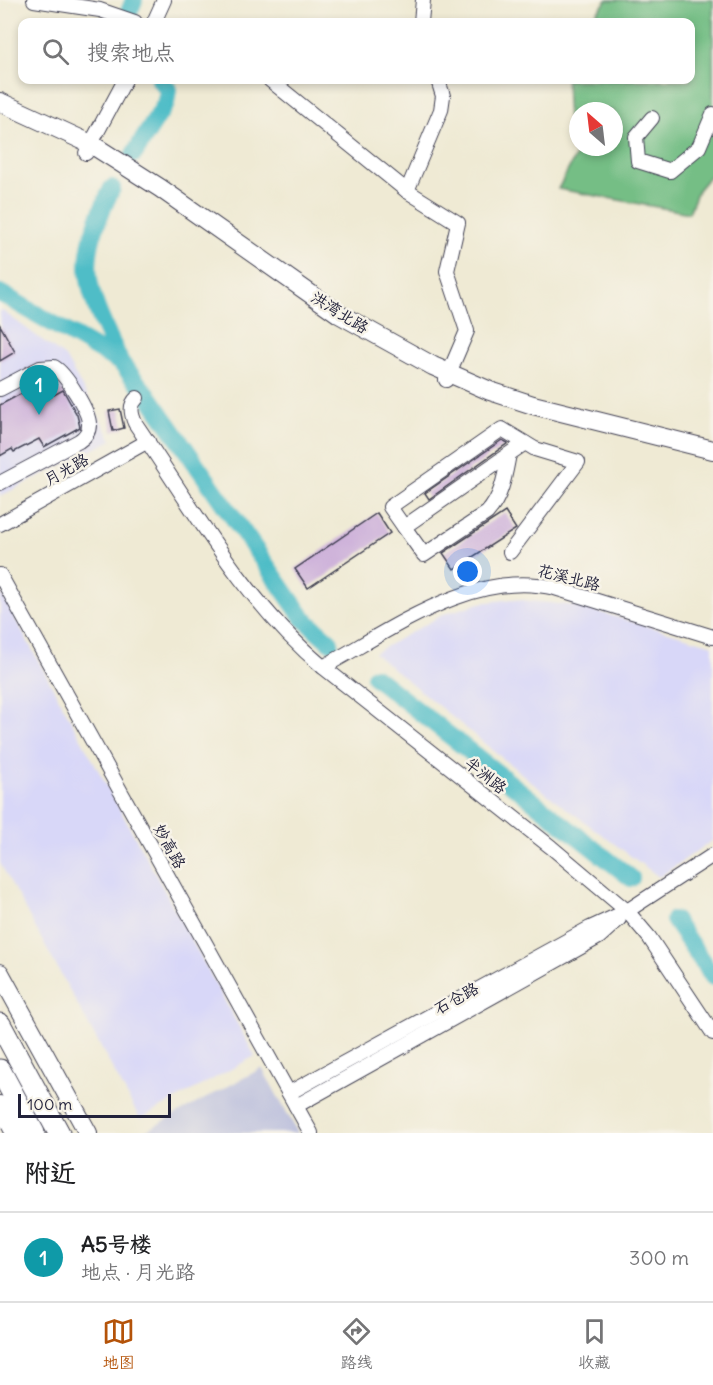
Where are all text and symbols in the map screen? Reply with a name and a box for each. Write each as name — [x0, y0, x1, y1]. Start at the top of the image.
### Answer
search box — [18, 18, 695, 84]
icon: search — [39, 35, 72, 68]
text: 搜索地点 — [87, 38, 175, 66]
north arrow — [569, 102, 623, 156]
street label: 洪湾北路 — [308, 287, 372, 337]
pin: 1 — [20, 366, 58, 415]
street label: 月光路 — [40, 449, 92, 489]
your location — [453, 557, 482, 586]
street label: 花溪北路 — [536, 560, 602, 594]
street label: 半洲路 — [461, 752, 511, 798]
street label: 妙高路 — [150, 820, 190, 872]
street label: 石仓路 — [430, 978, 482, 1018]
scale bar — [18, 1091, 171, 1118]
text: 100 m — [27, 1094, 72, 1114]
text: 附近 — [24, 1156, 76, 1189]
text: A5号楼 — [81, 1230, 152, 1258]
text: 1 — [40, 1245, 47, 1270]
text: 300 m — [629, 1245, 689, 1270]
text: 地点 · 月光路 — [81, 1259, 195, 1284]
tab: 地图 — [102, 1315, 135, 1373]
tab: 路线 — [340, 1315, 373, 1373]
tab: 收藏 — [578, 1315, 611, 1373]

